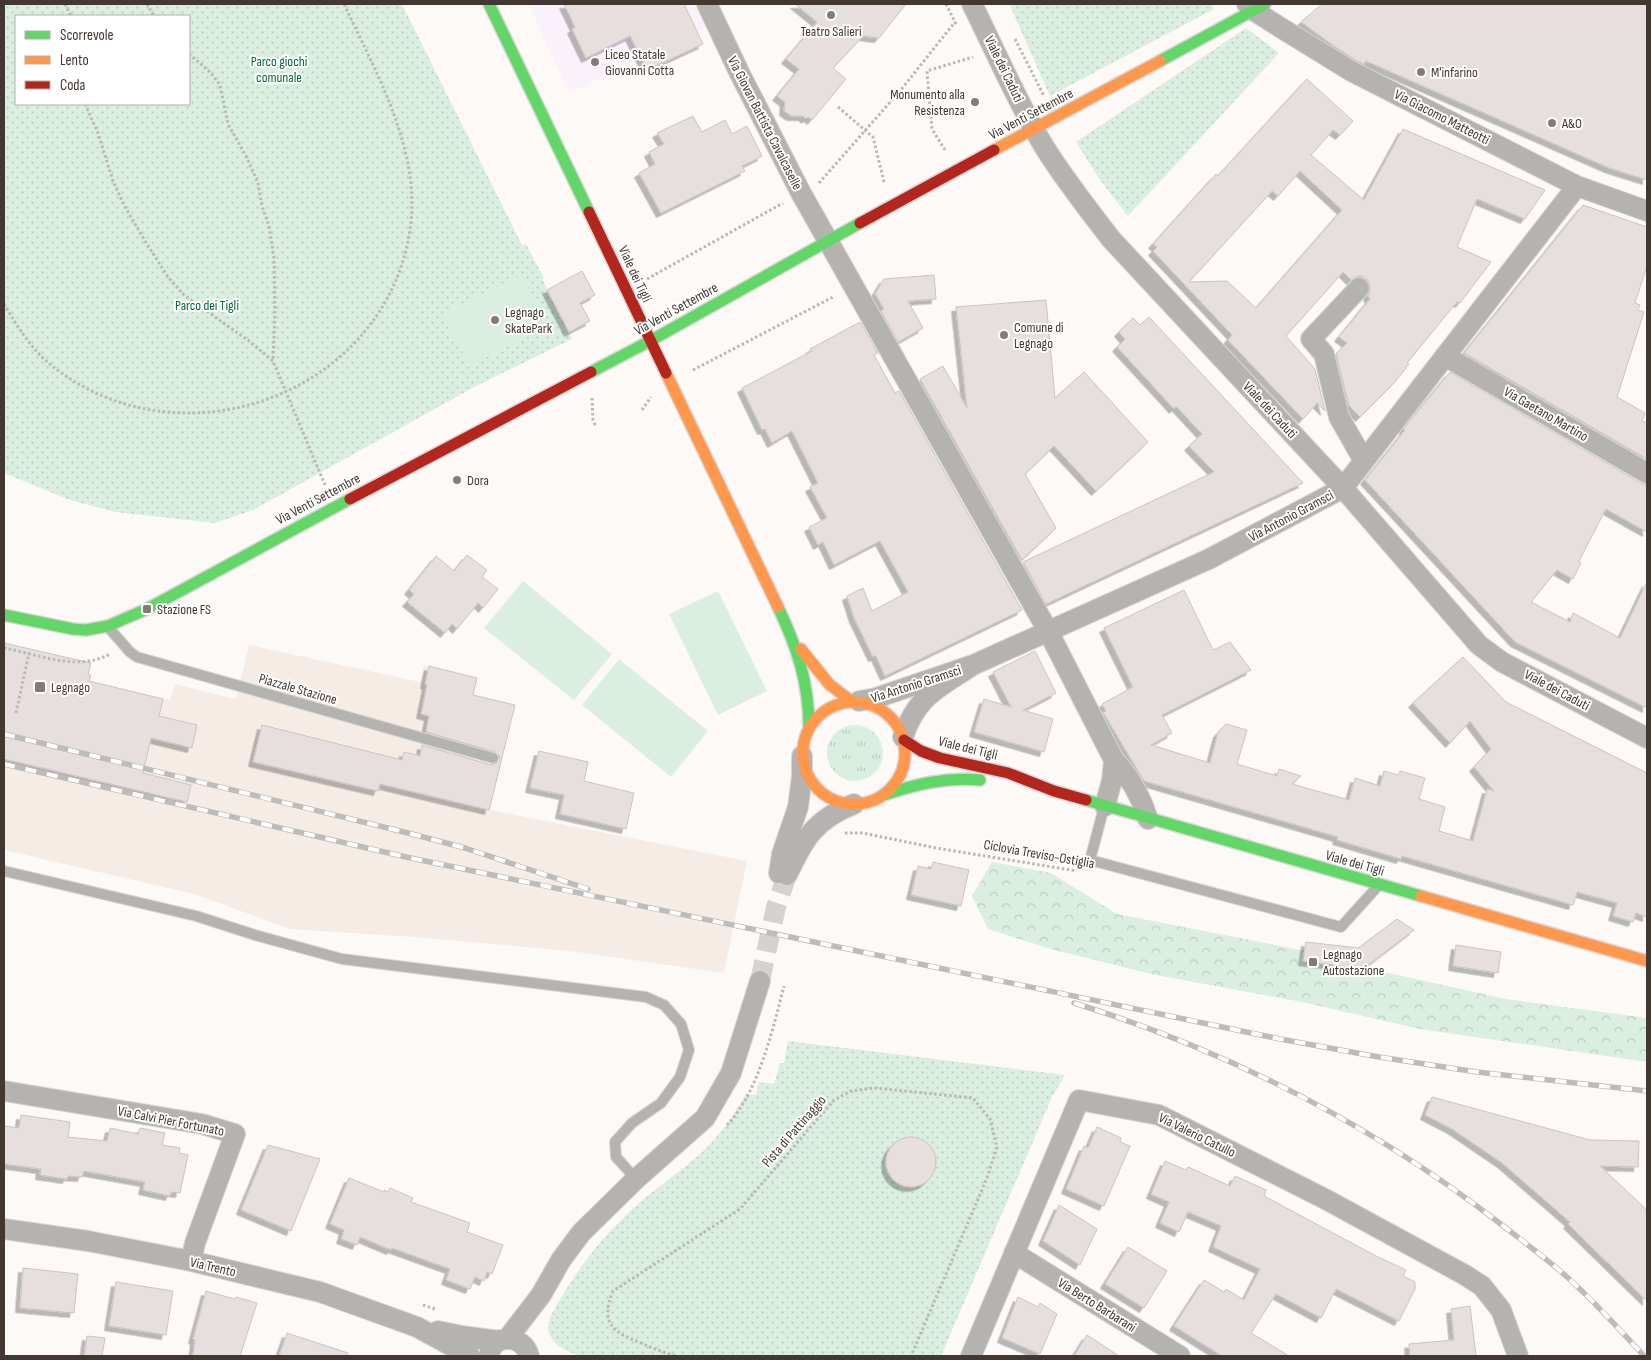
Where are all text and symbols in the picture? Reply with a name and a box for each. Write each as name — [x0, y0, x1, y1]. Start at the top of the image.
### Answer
marker: Teatro Salieri — [825, 9, 837, 21]
legend — [15, 15, 190, 105]
place label: Teatro Salieri — [800, 23, 862, 40]
text: Scorrevole — [60, 26, 114, 45]
street label: Viale dei Caduti — [981, 33, 1027, 105]
place label: Liceo Statale Giovanni Cotta — [605, 46, 674, 79]
text: Lento — [60, 51, 89, 70]
park label: Parco giochi comunale — [251, 53, 307, 86]
street label: Via Giovan Battista Cavalcaselle — [724, 53, 806, 193]
marker: Liceo Statale Giovanni Cotta — [589, 56, 601, 68]
place label: M'infarino — [1431, 64, 1478, 81]
marker: M'infarino — [1415, 66, 1427, 78]
text: Coda — [60, 76, 86, 95]
street label: Via Venti Settembre — [986, 85, 1076, 143]
place label: Monumento alla Resistenza — [890, 86, 965, 119]
street label: Via Giacomo Matteotti — [1392, 86, 1492, 148]
marker: Monumento alla Resistenza — [969, 96, 981, 108]
place label: A&O — [1561, 115, 1582, 132]
marker: A&O — [1546, 117, 1558, 129]
street label: Viale dei Tigli — [615, 243, 655, 305]
street label: Via Venti Settembre — [631, 279, 721, 339]
park label: Parco dei Tigli — [175, 297, 239, 314]
place label: Legnago SkatePark — [505, 304, 553, 337]
marker: Legnago SkatePark — [489, 314, 501, 326]
place label: Comune di Legnago — [1014, 319, 1064, 352]
marker: Comune di Legnago — [998, 329, 1010, 341]
street label: Viale dei Caduti — [1239, 378, 1301, 442]
street label: Via Gaetano Martino — [1501, 383, 1591, 445]
street label: Via Venti Settembre — [273, 470, 363, 528]
place label: Dora — [467, 472, 489, 489]
marker: Dora — [451, 474, 463, 486]
street label: Via Antonio Gramsci — [1246, 486, 1336, 546]
place label: Stazione FS — [157, 601, 211, 618]
marker: Stazione FS — [141, 603, 153, 615]
street label: Via Antonio Gramsci — [869, 661, 963, 707]
street label: Viale dei Caduti — [1521, 666, 1593, 714]
street label: Piazzale Stazione — [257, 670, 339, 708]
place label: Legnago — [51, 679, 90, 696]
marker: Legnago — [33, 680, 47, 694]
street label: Viale dei Tigli — [937, 732, 999, 764]
street label: Ciclovia Treviso-Ostiglia — [982, 836, 1096, 872]
street label: Viale dei Tigli — [1324, 846, 1386, 880]
place label: Legnago Autostazione — [1322, 946, 1385, 979]
marker: Legnago Autostazione — [1307, 956, 1319, 968]
street label: Pista di Pattinaggio — [758, 1092, 830, 1170]
street label: Via Calvi Pier Fortunato — [116, 1102, 226, 1140]
street label: Via Valerio Catullo — [1156, 1109, 1239, 1161]
street label: Via Trento — [188, 1253, 238, 1281]
street label: Via Berto Barbarani — [1055, 1274, 1139, 1336]

